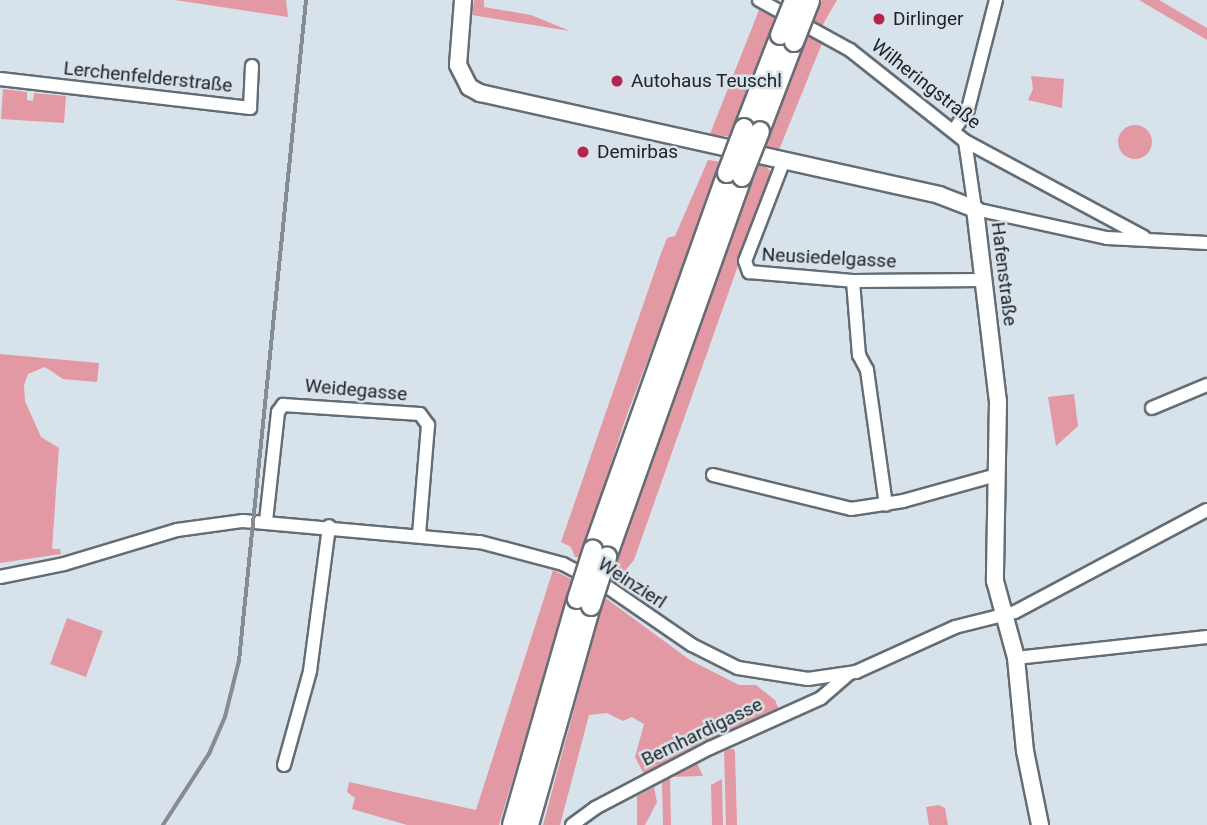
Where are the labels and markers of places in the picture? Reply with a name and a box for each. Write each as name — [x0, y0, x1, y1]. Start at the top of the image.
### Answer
place label: Dirlinger — [893, 8, 963, 30]
marker: Dirlinger — [871, 11, 887, 27]
place label: Autohaus Teuschl — [631, 70, 782, 92]
marker: Autohaus Teuschl — [609, 73, 625, 89]
place label: Demirbas — [597, 141, 678, 163]
marker: Demirbas — [575, 144, 591, 160]

